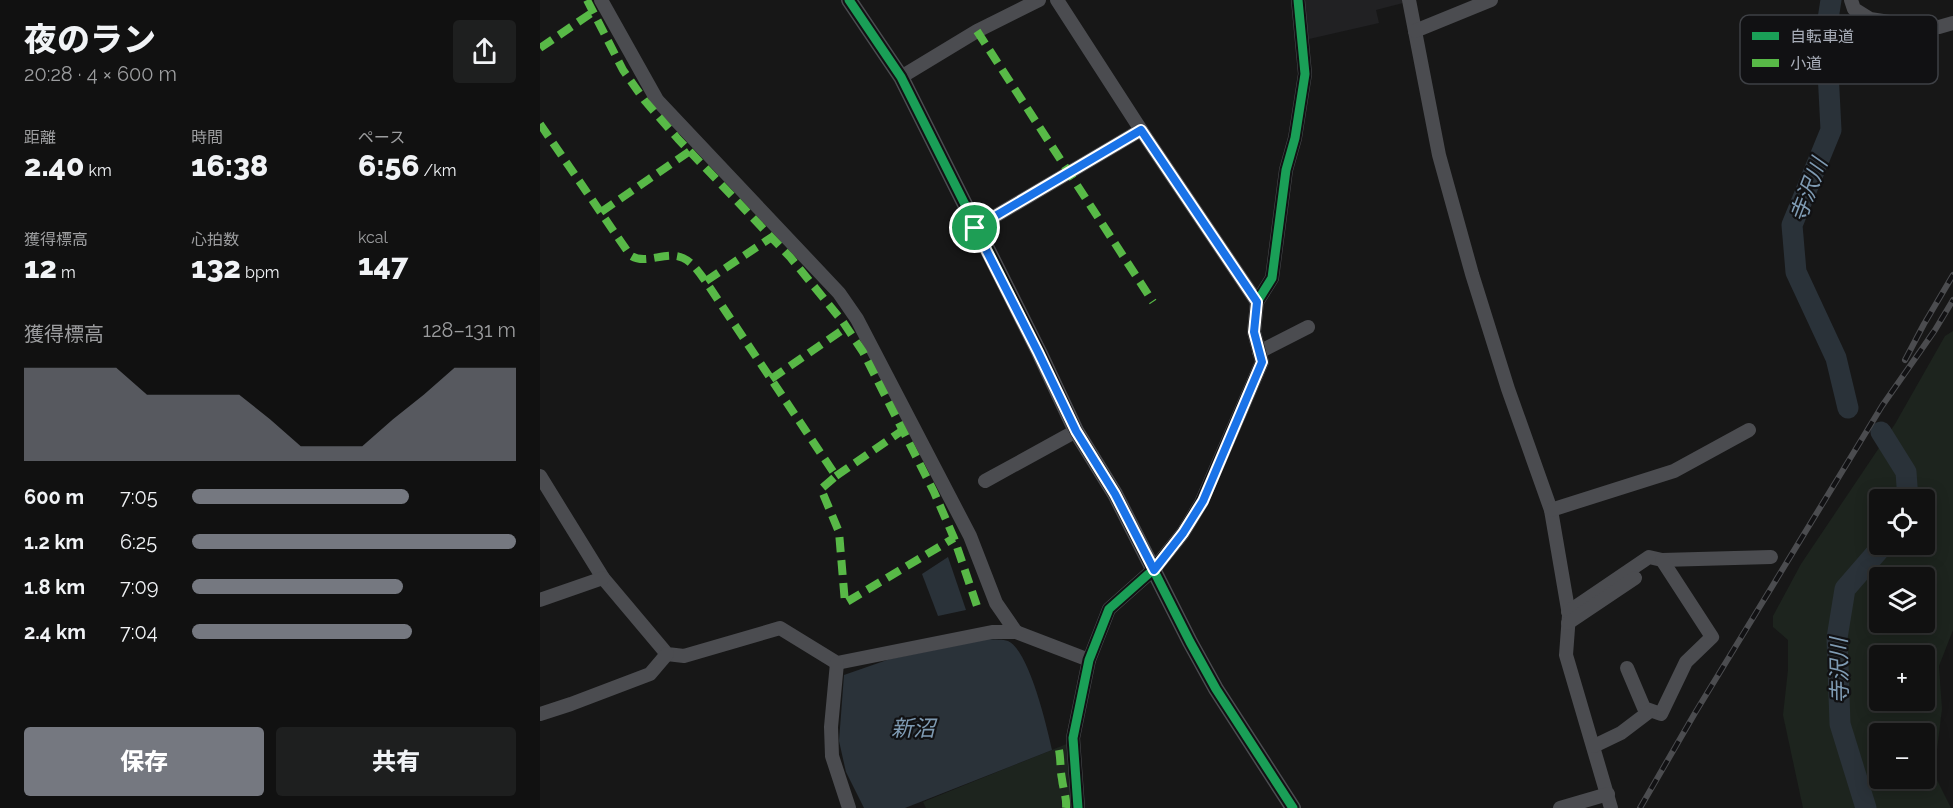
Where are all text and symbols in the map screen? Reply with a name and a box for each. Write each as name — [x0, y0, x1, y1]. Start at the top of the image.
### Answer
legend — [1740, 15, 1938, 84]
text: 夜のラン — [24, 20, 156, 59]
button: share — [453, 20, 516, 83]
text: 自転車道 — [1790, 27, 1854, 46]
text: 小道 — [1790, 54, 1822, 73]
text: 20:28 · 4 × 600 m — [24, 62, 177, 86]
text: 距離 — [24, 128, 56, 147]
text: 時間 — [191, 128, 223, 147]
text: ペース — [358, 128, 405, 147]
text: 2.40 — [24, 148, 84, 183]
text: 16:38 — [191, 148, 268, 183]
text: 6:56 — [358, 148, 419, 183]
water label: 寺沢川 — [1784, 153, 1833, 225]
text: km — [84, 161, 112, 180]
text: /km — [419, 161, 456, 180]
pin — [949, 202, 1000, 253]
icon: arrive — [958, 211, 991, 244]
text: kcal — [358, 228, 388, 247]
text: 獲得標高 — [24, 230, 88, 249]
text: 心拍数 — [191, 230, 239, 249]
text: 147 — [358, 247, 408, 282]
text: 12 — [24, 250, 57, 285]
text: 132 — [191, 250, 241, 285]
text: m — [57, 263, 76, 282]
text: bpm — [241, 263, 280, 282]
text: 128–131 m — [423, 318, 516, 342]
text: 獲得標高 — [24, 322, 104, 346]
text: 600 m — [24, 485, 84, 509]
text: 7:05 — [120, 485, 158, 509]
map controls — [1869, 489, 1935, 789]
button: locate — [1869, 489, 1935, 555]
text: 1.2 km — [24, 530, 84, 554]
text: 6:25 — [120, 530, 157, 554]
button: layers — [1869, 567, 1935, 633]
text: 1.8 km — [24, 575, 85, 599]
text: 7:09 — [120, 575, 158, 599]
text: 2.4 km — [24, 620, 86, 644]
text: 7:04 — [120, 620, 158, 644]
water label: 寺沢川 — [1825, 636, 1853, 704]
button: + — [1869, 645, 1935, 711]
water label: 新沼 — [891, 715, 938, 741]
button: − — [1869, 723, 1935, 789]
button: 保存 — [24, 727, 264, 796]
button: 共有 — [276, 727, 516, 796]

